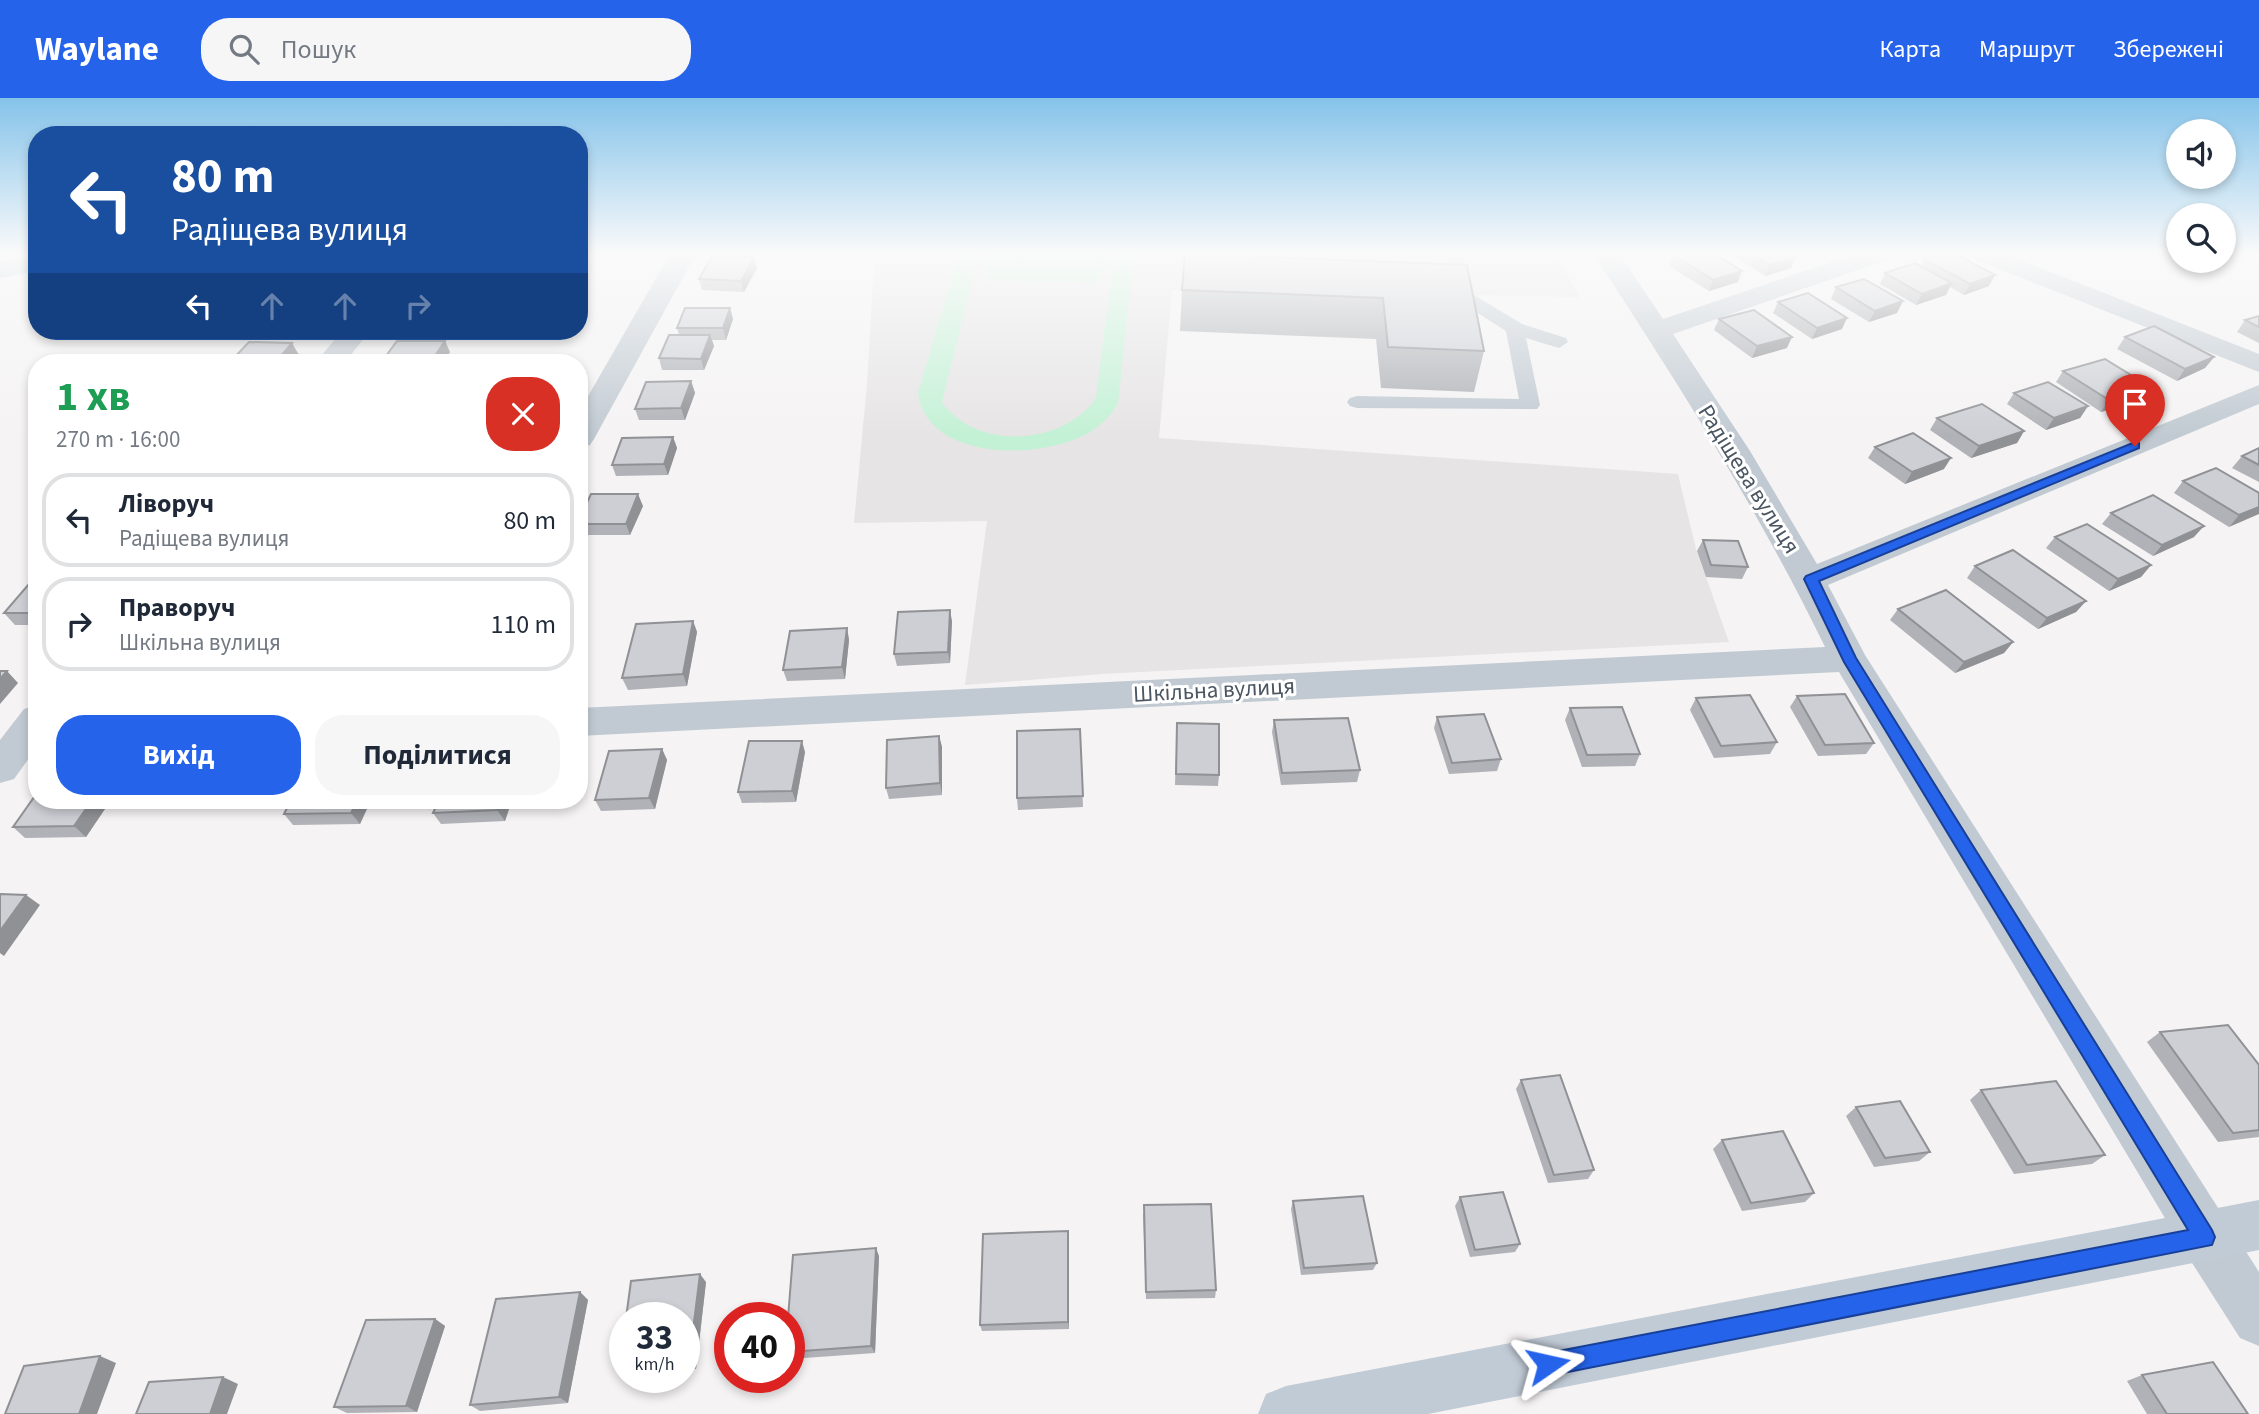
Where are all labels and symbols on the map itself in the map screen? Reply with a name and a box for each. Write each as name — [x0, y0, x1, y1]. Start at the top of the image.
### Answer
pin — [2105, 374, 2165, 446]
street label: Радіщева вулиця — [1690, 398, 1808, 560]
street label: Шкільна вулиця — [1132, 669, 1296, 711]
speed limit sign: 40 — [714, 1302, 805, 1393]
position arrow — [1511, 1327, 1585, 1401]

